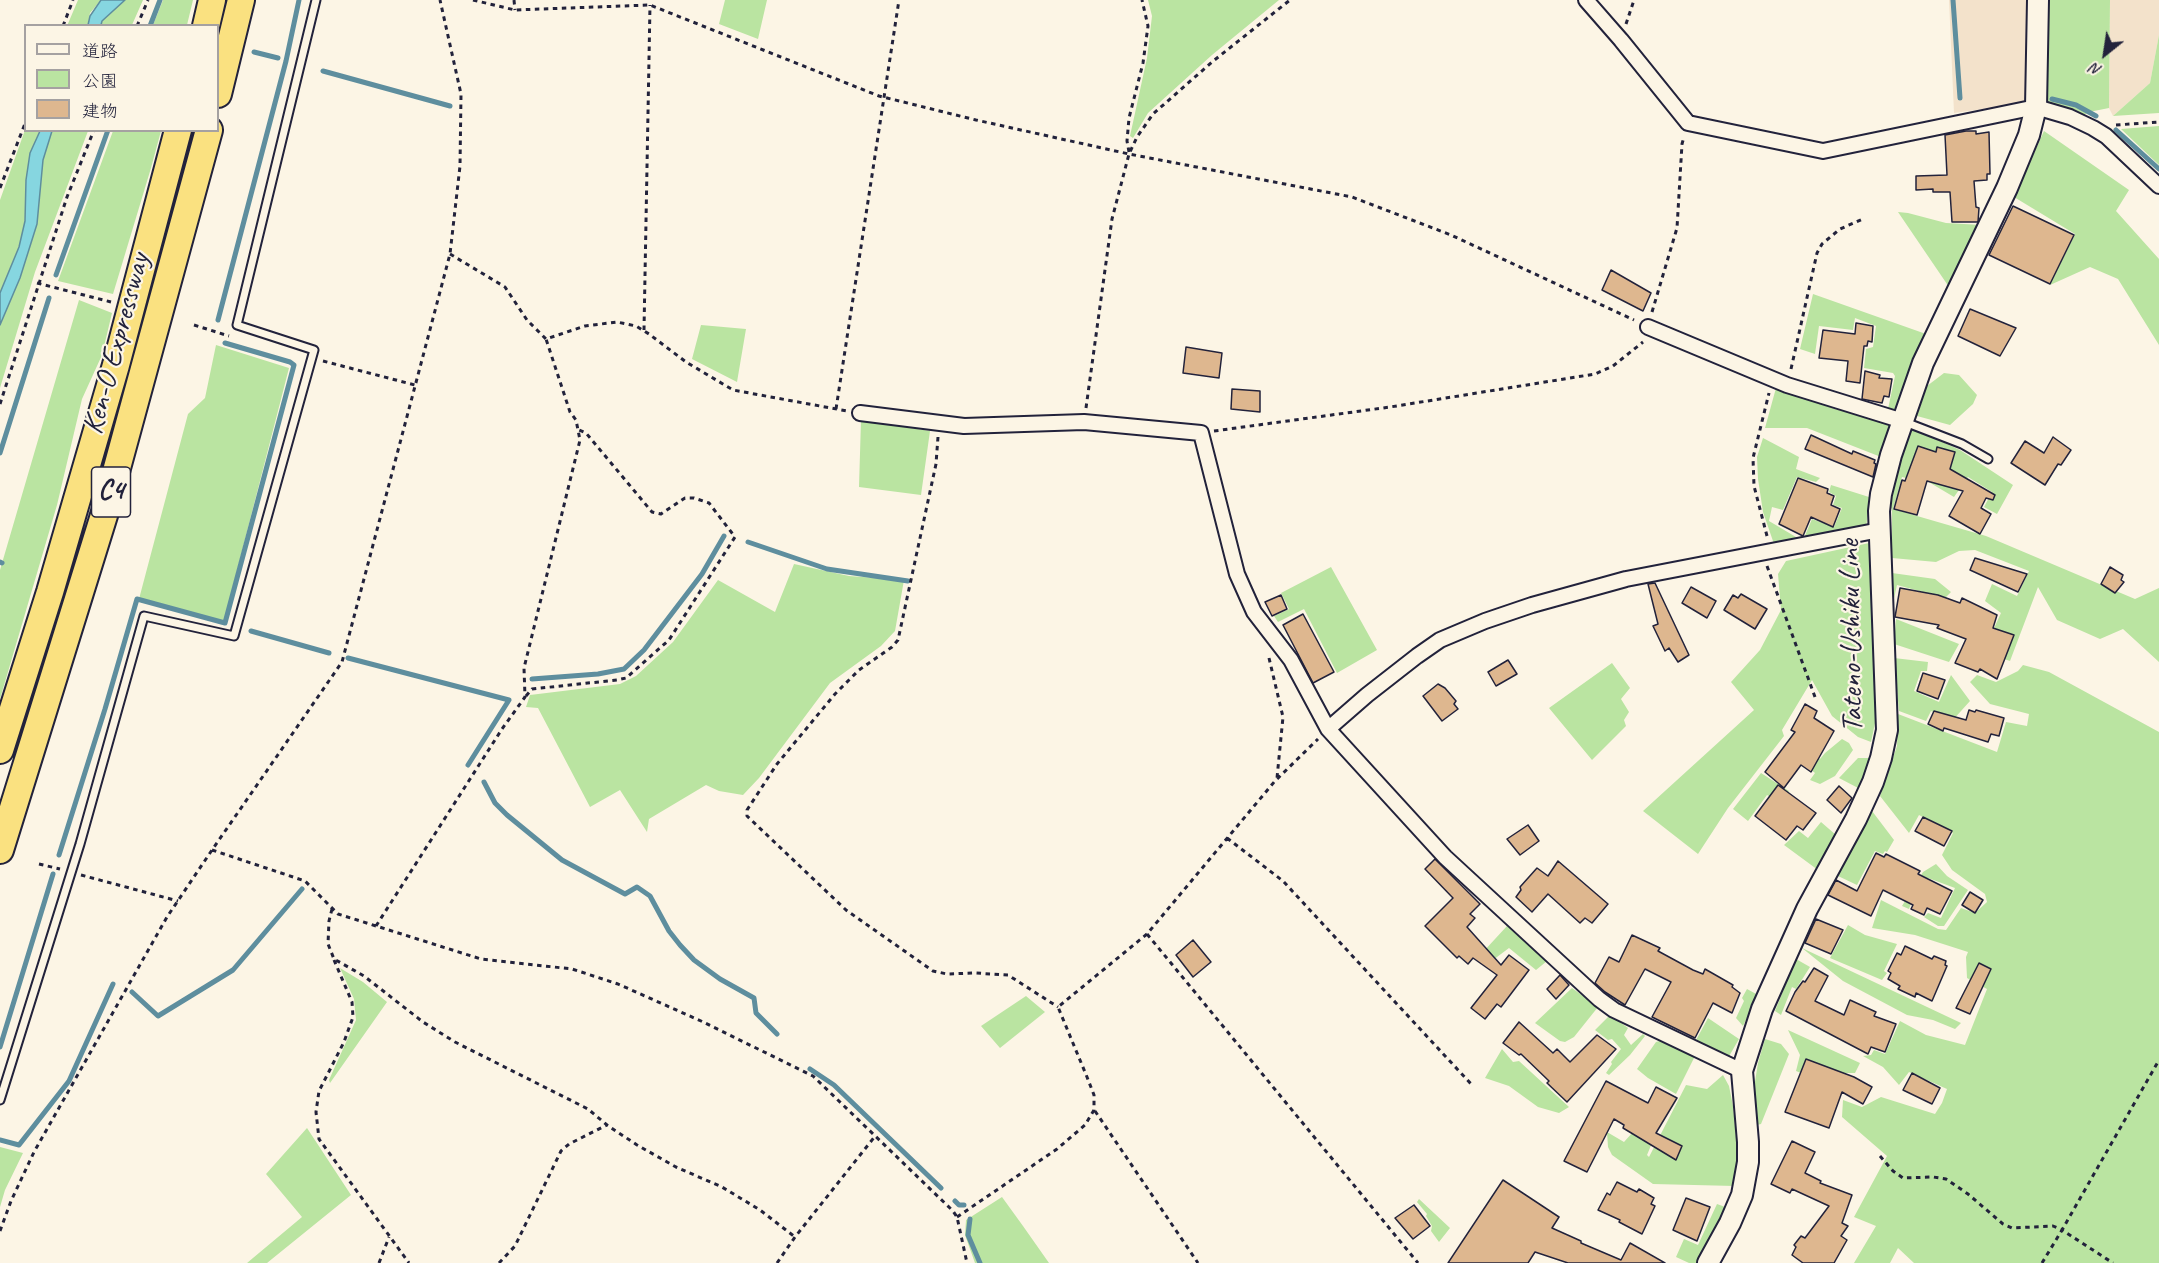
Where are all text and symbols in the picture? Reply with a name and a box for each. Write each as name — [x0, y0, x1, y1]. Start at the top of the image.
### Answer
legend — [24, 24, 219, 132]
north arrow — [2075, 24, 2135, 84]
text: 道路 — [82, 40, 118, 62]
text: N — [2087, 58, 2105, 81]
text: 公園 — [82, 70, 118, 92]
text: 建物 — [82, 100, 118, 122]
street label: Ken-O Expressway — [76, 250, 158, 438]
road number: C4 — [92, 467, 130, 517]
street label: Tateno-Ushiku Line — [1832, 539, 1872, 733]

